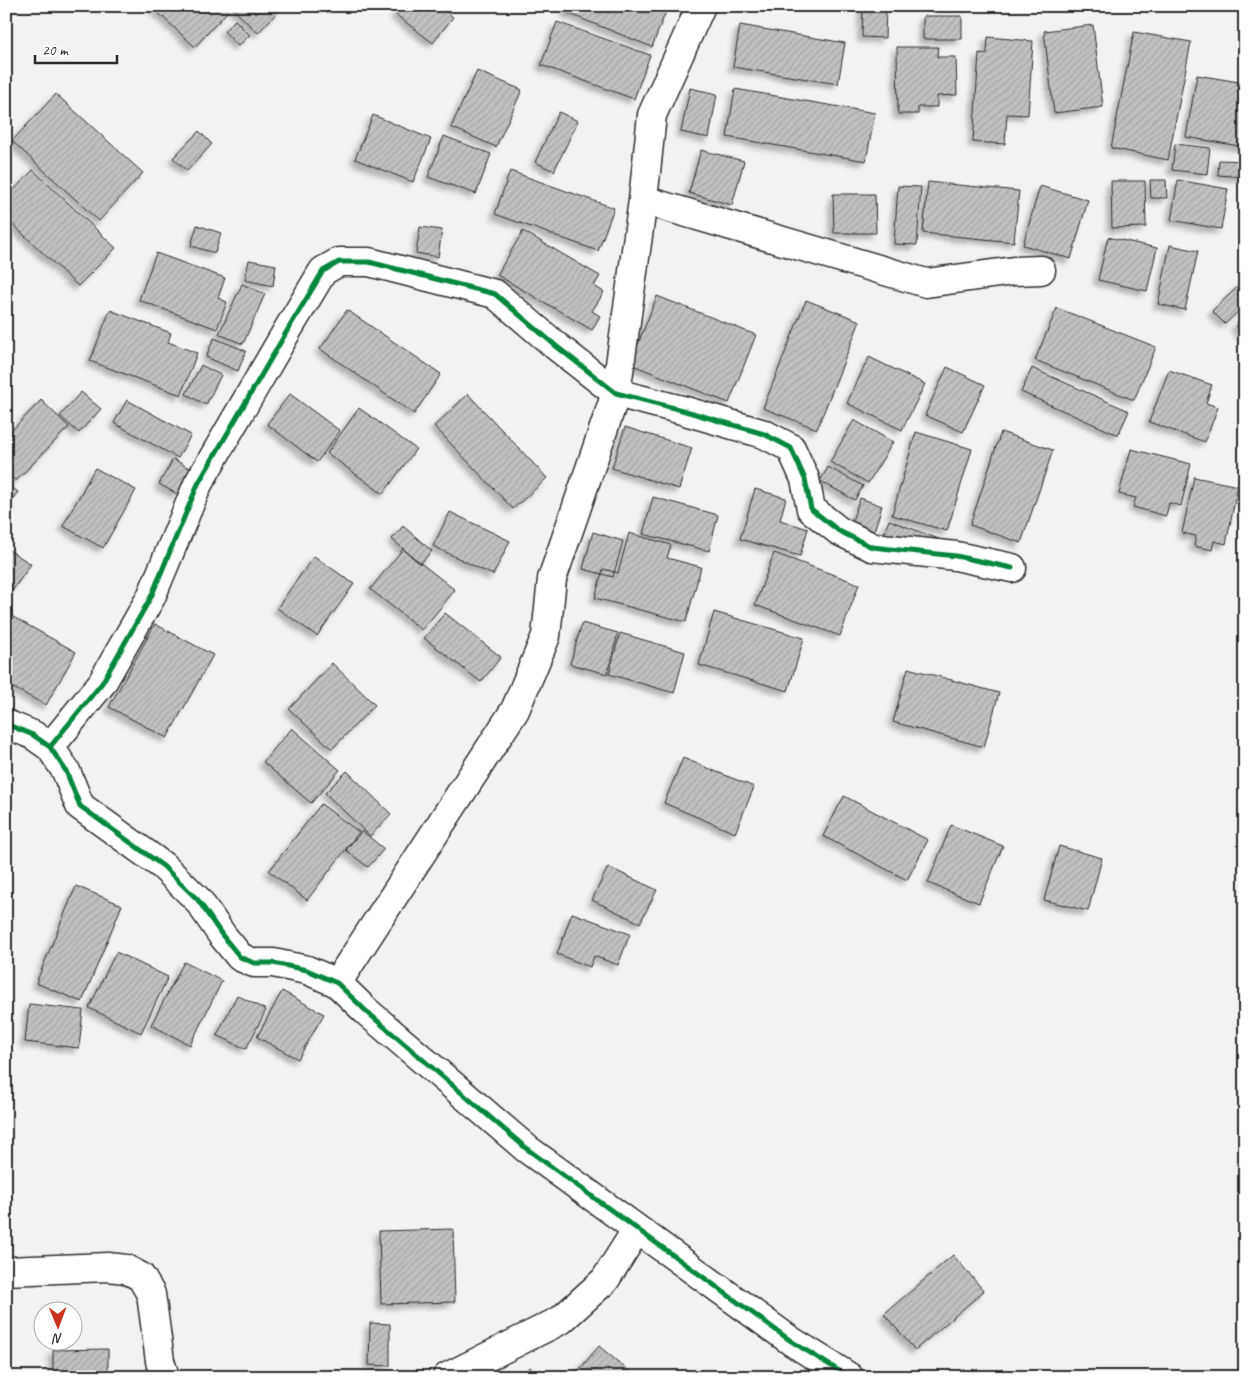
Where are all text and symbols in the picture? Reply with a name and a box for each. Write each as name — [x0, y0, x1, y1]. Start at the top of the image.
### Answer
scale bar — [35, 32, 118, 64]
text: 20 m — [42, 41, 69, 60]
north arrow — [32, 1300, 82, 1350]
text: N — [51, 1330, 63, 1347]

